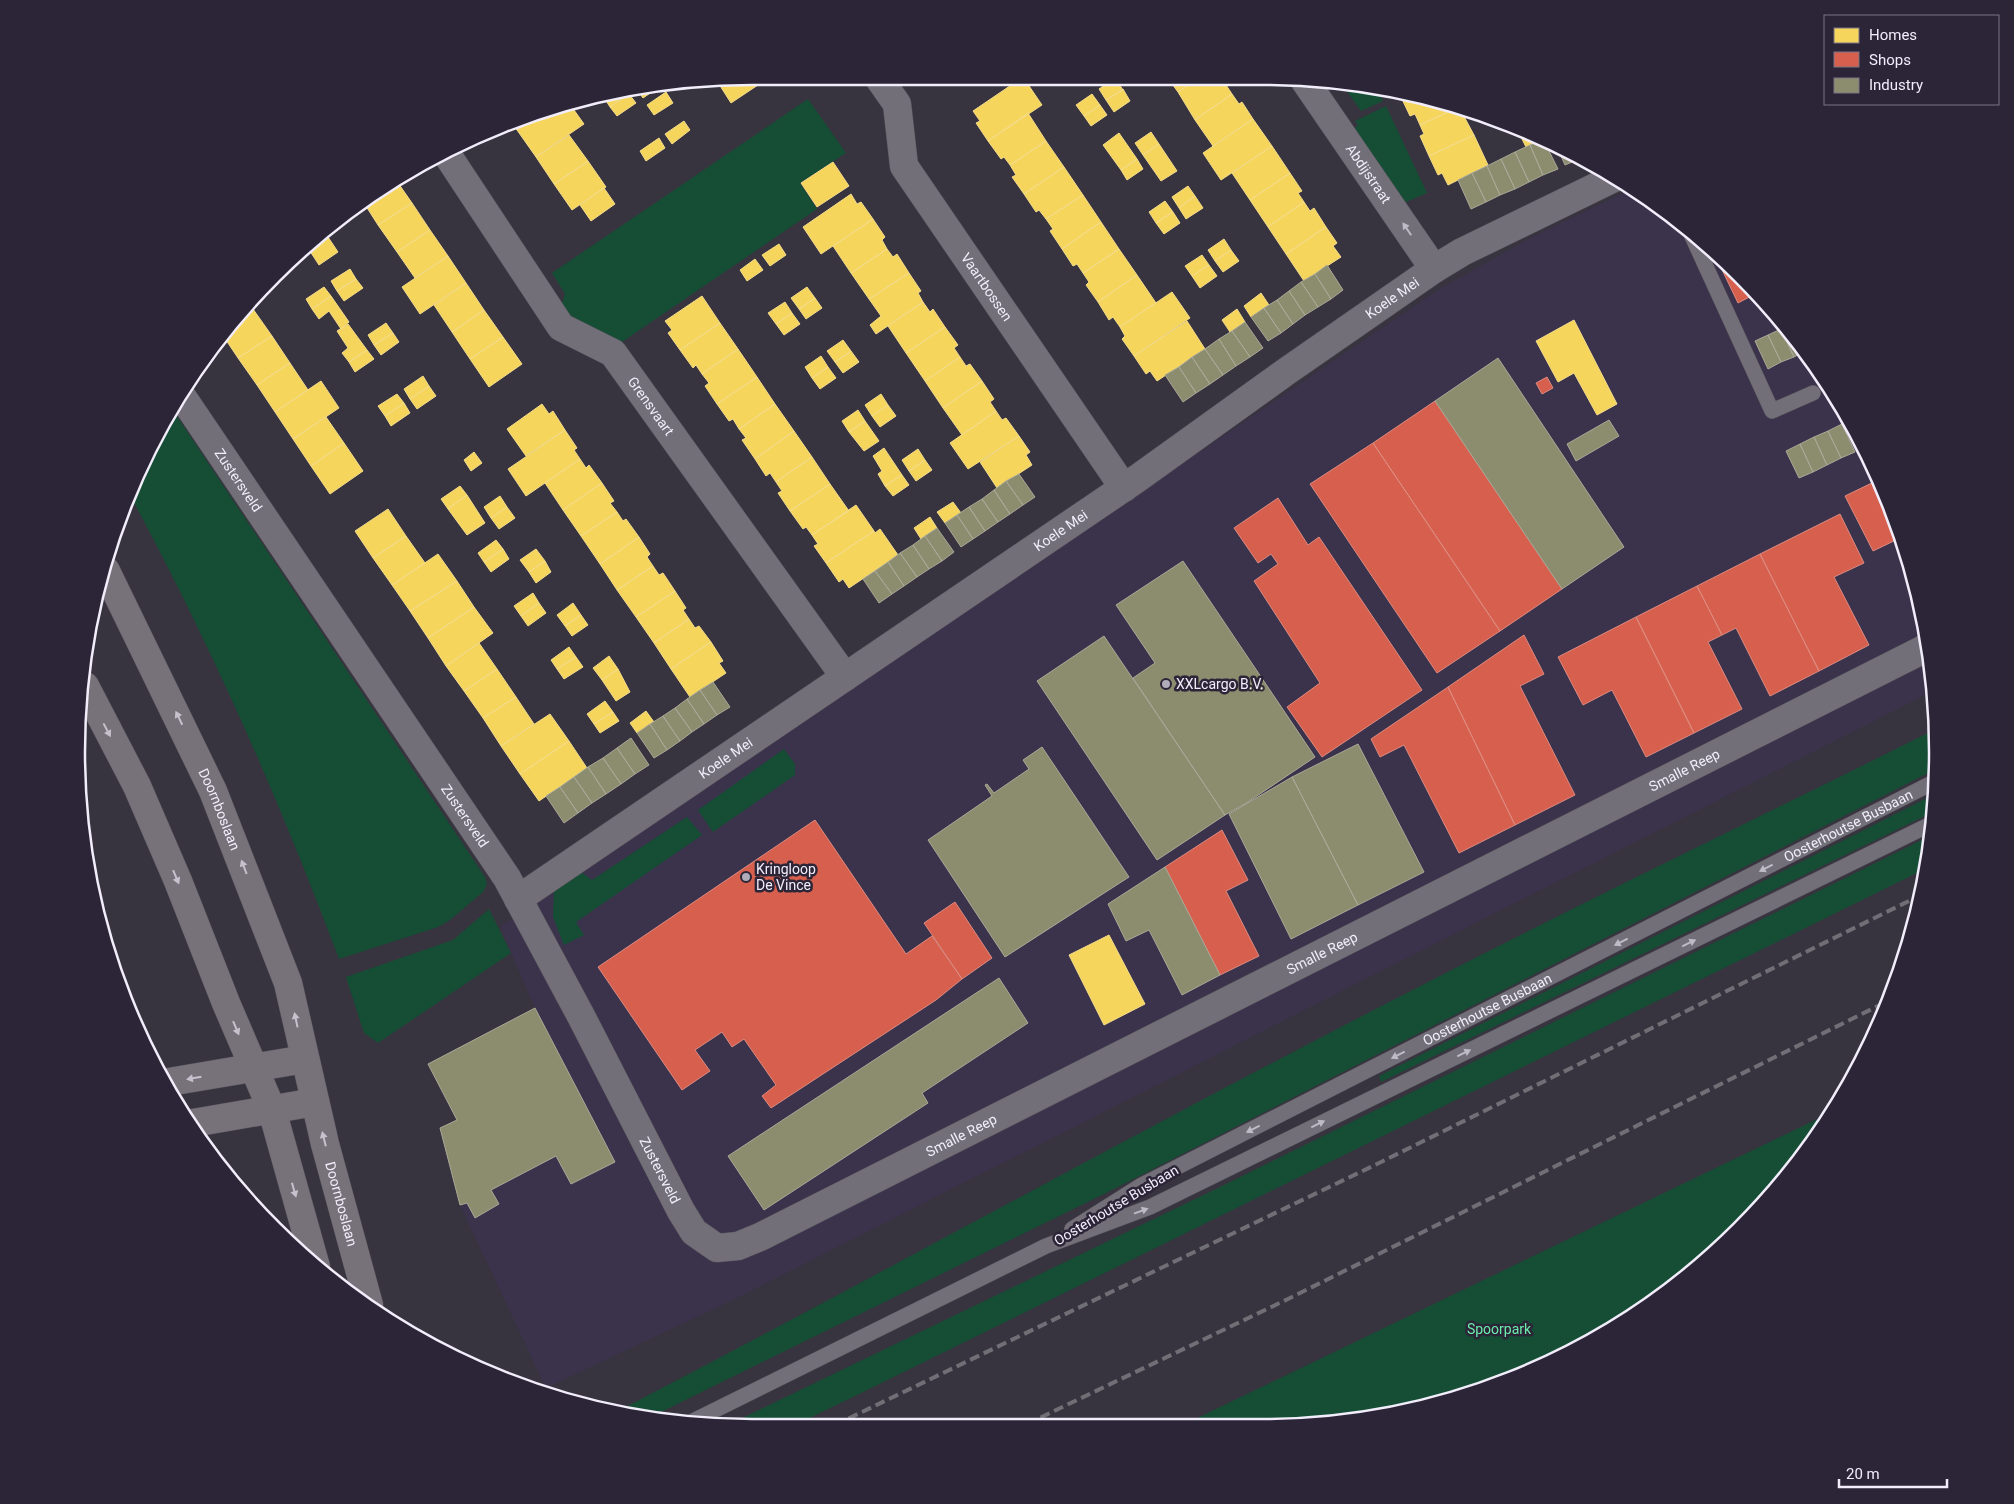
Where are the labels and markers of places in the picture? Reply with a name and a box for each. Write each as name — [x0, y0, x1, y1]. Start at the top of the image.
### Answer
place label: XXLcargo B.V. — [1176, 676, 1263, 692]
marker: XXLcargo B.V. — [1160, 678, 1172, 690]
place label: Kringloop De Vince — [756, 861, 816, 893]
marker: Kringloop De Vince — [740, 871, 752, 883]

